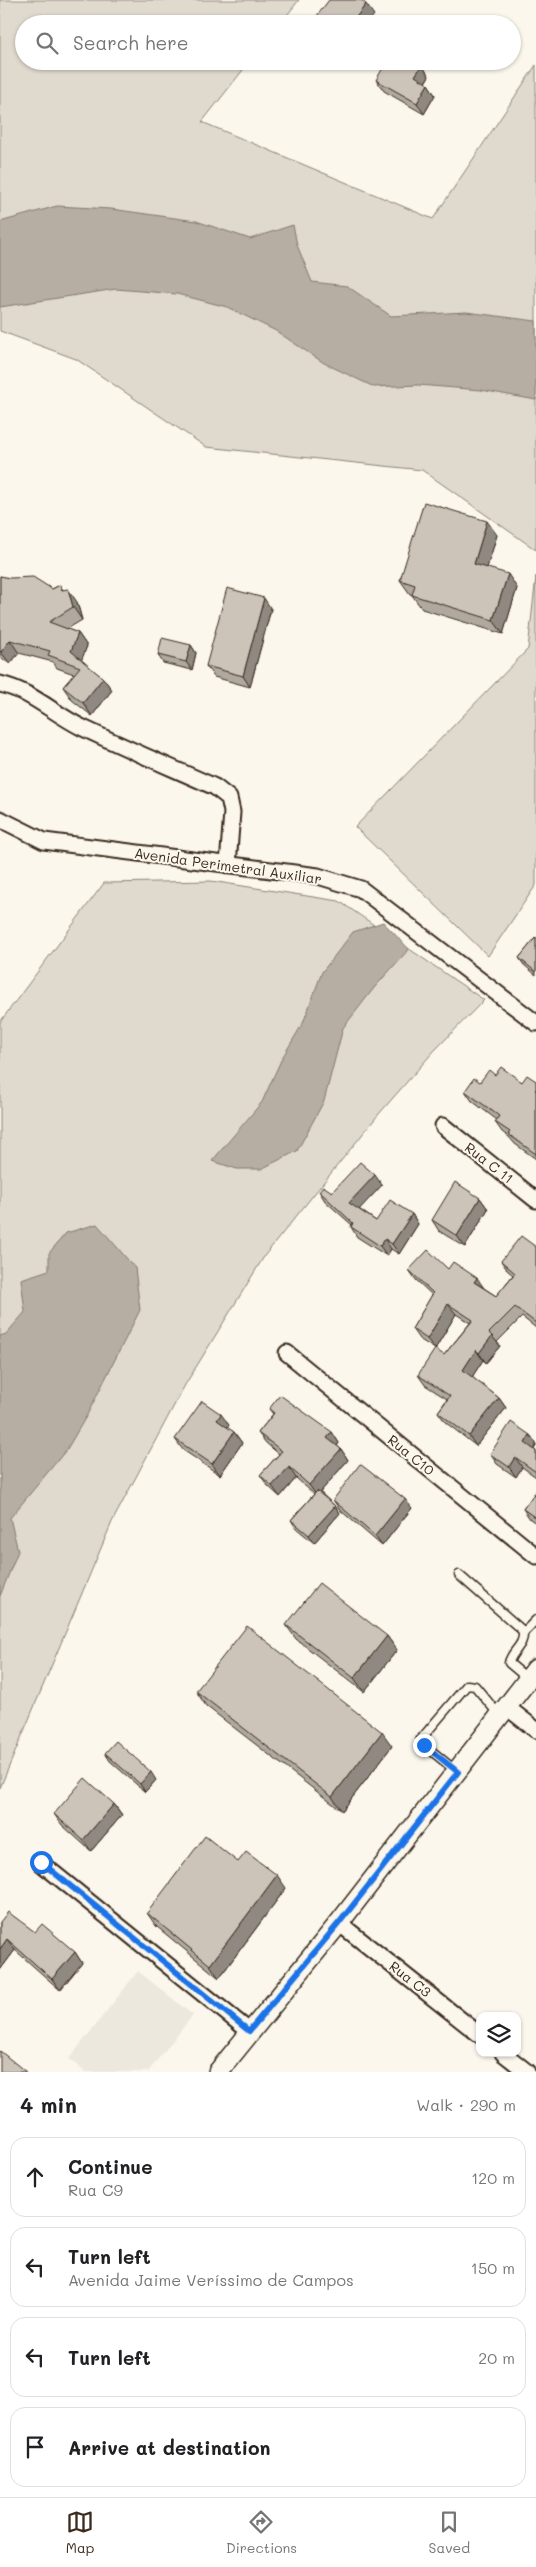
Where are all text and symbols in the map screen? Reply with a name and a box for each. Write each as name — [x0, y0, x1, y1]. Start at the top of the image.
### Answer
search box — [15, 15, 521, 70]
icon: search — [33, 29, 61, 57]
text: Search here — [73, 30, 189, 55]
street label: Avenida Perimetral Auxiliar — [133, 843, 323, 888]
street label: Rua C 11 — [461, 1138, 518, 1188]
street label: Rua C10 — [384, 1430, 439, 1479]
route end — [413, 1734, 436, 1757]
route start — [30, 1851, 53, 1874]
street label: Rua C3 — [386, 1956, 435, 2001]
map controls — [476, 2012, 521, 2057]
button: layers — [476, 2012, 521, 2057]
text: 4 min — [20, 2091, 77, 2118]
text: Walk · 290 m — [416, 2094, 516, 2115]
text: Continue — [68, 2154, 153, 2179]
icon: ahead — [21, 2163, 49, 2191]
text: 120 m — [471, 2167, 515, 2188]
text: Rua C9 — [68, 2179, 123, 2200]
text: Turn left — [68, 2244, 151, 2269]
icon: left — [21, 2253, 49, 2281]
text: 150 m — [471, 2257, 515, 2278]
text: Avenida Jaime Veríssimo de Campos — [68, 2269, 354, 2290]
icon: left — [21, 2343, 49, 2371]
text: Turn left — [68, 2345, 151, 2370]
text: 20 m — [478, 2347, 515, 2368]
icon: arrive — [21, 2433, 49, 2461]
text: Arrive at destination — [68, 2435, 271, 2460]
tab: Map — [66, 2508, 94, 2557]
tab: Directions — [226, 2508, 297, 2557]
tab: Saved — [429, 2508, 470, 2557]

